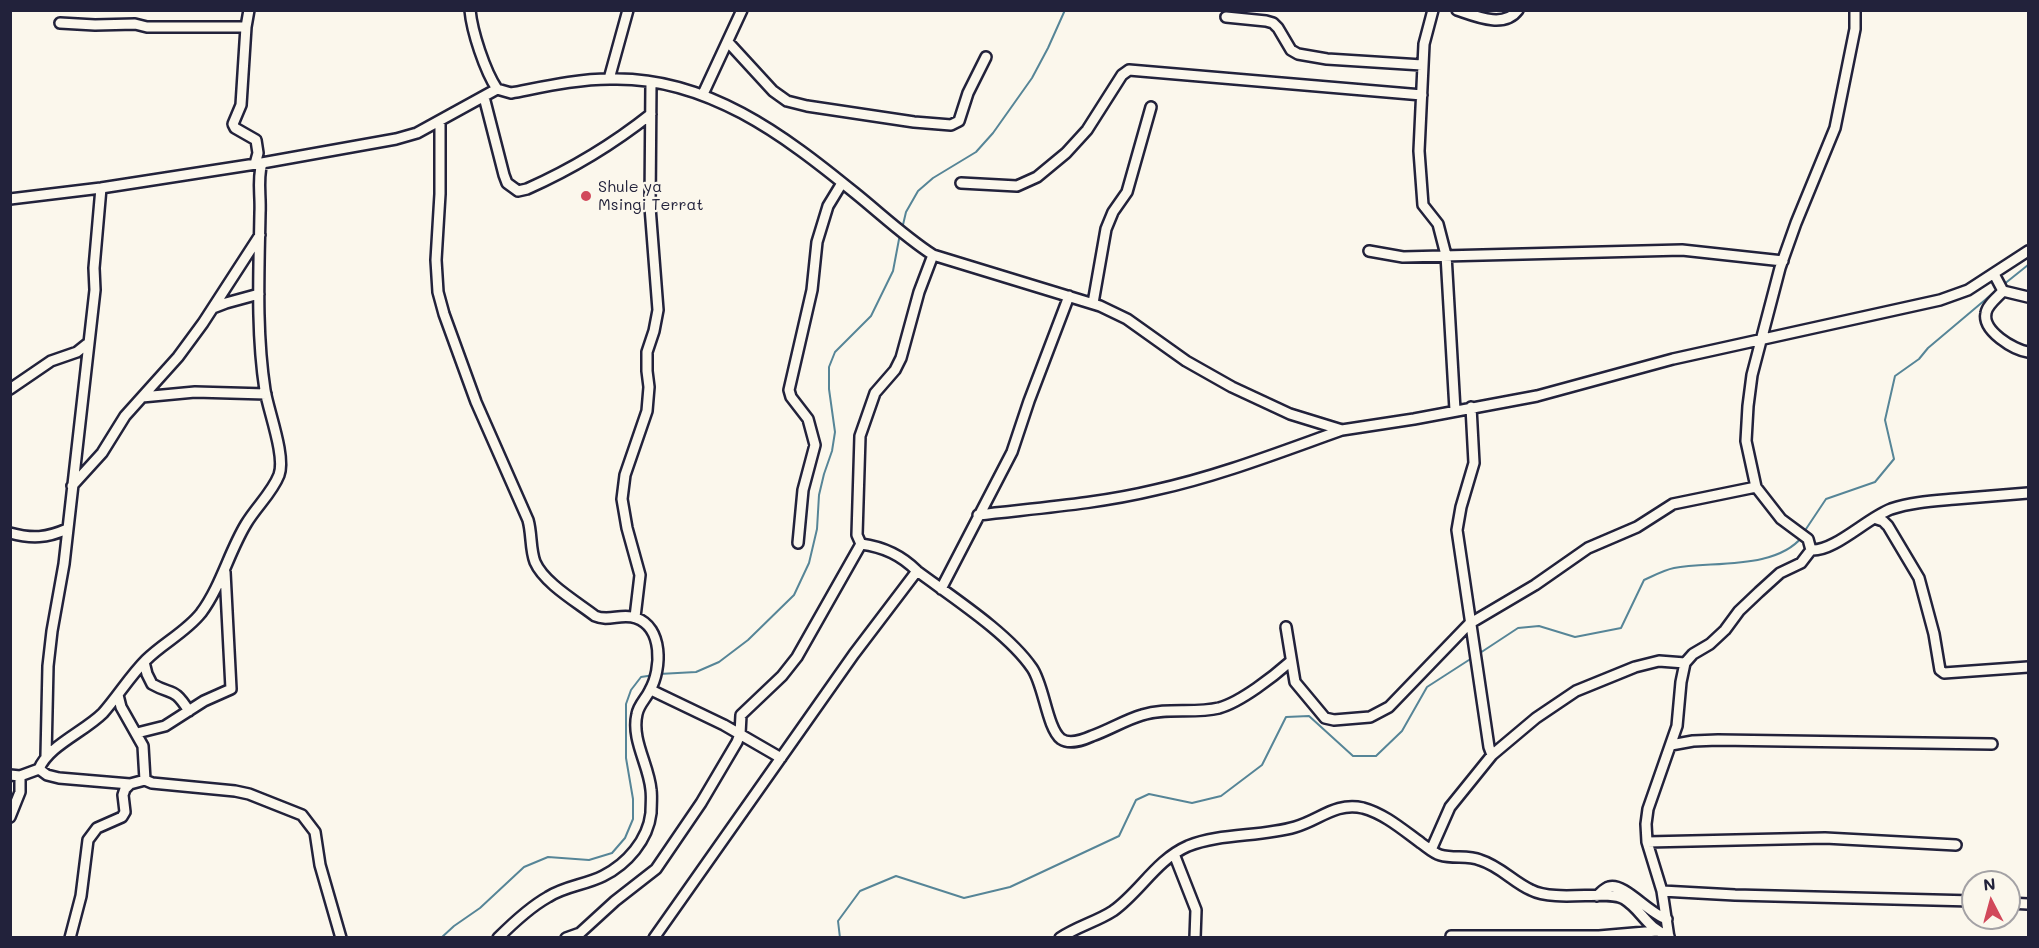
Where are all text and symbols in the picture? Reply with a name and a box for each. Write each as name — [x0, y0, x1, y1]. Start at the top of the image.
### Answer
place label: Shule ya Msingi Terrat — [598, 177, 703, 215]
marker: Shule ya Msingi Terrat — [579, 189, 593, 203]
north arrow — [1961, 870, 2021, 930]
text: N — [1982, 873, 1996, 895]

